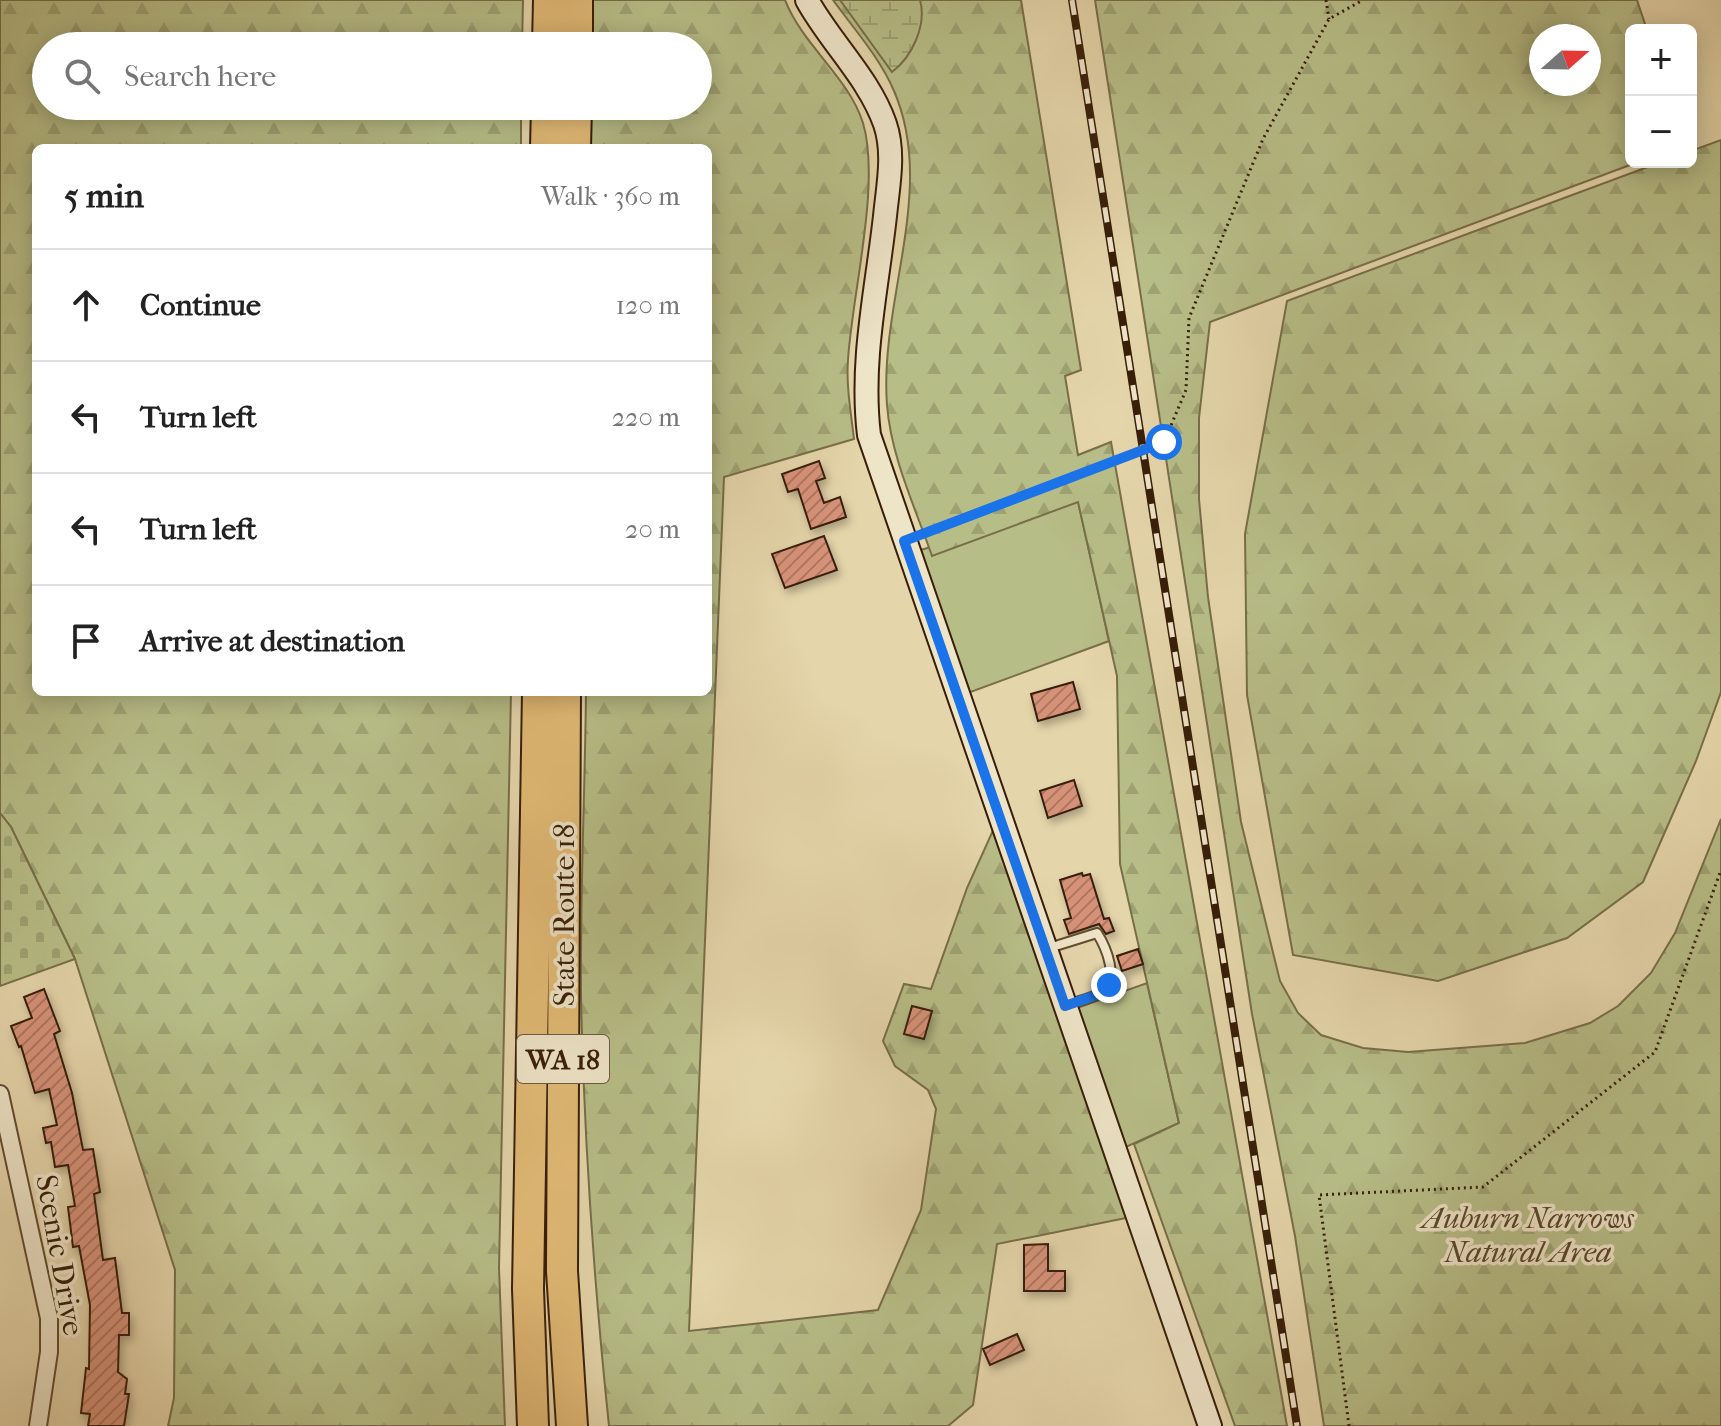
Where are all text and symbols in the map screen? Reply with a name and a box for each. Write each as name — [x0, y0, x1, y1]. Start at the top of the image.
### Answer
north arrow — [1529, 24, 1601, 96]
map controls — [1625, 24, 1697, 168]
button: + — [1625, 24, 1697, 96]
search box — [32, 32, 712, 120]
icon: search — [60, 54, 104, 98]
text: Search here — [124, 59, 276, 94]
button: − — [1625, 96, 1697, 168]
text: 5 min — [64, 176, 144, 216]
text: Walk · 360 m — [541, 181, 680, 212]
icon: ahead — [64, 283, 108, 327]
text: Continue — [140, 288, 261, 323]
text: 120 m — [616, 290, 680, 321]
icon: left — [64, 395, 108, 439]
text: Turn left — [140, 400, 257, 435]
text: 220 m — [612, 402, 680, 433]
route start — [1146, 424, 1182, 460]
icon: left — [64, 507, 108, 551]
text: Turn left — [140, 512, 257, 547]
text: 20 m — [625, 514, 680, 545]
icon: arrive — [64, 619, 108, 663]
text: Arrive at destination — [140, 624, 405, 659]
street label: State Route 18 — [547, 824, 582, 1007]
route end — [1091, 967, 1127, 1003]
road number: WA 18 — [517, 1035, 609, 1083]
street label: Scenic Drive — [28, 1172, 91, 1338]
park label: Auburn Narrows Natural Area — [1418, 1201, 1635, 1270]

